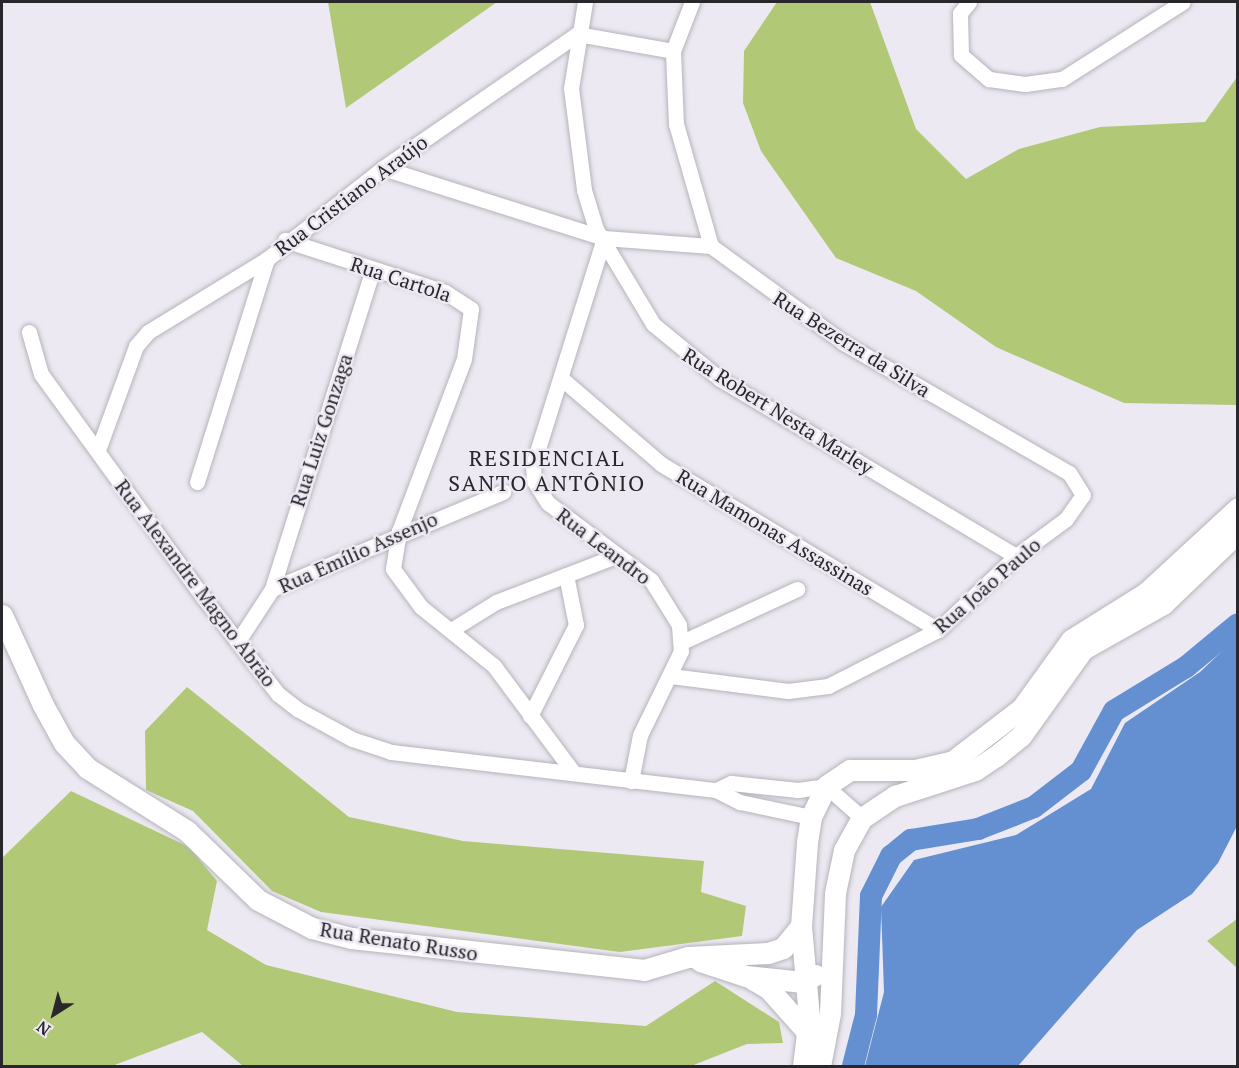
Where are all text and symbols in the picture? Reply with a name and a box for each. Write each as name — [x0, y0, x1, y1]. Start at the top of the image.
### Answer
street label: Rua Cristiano Araújo — [270, 130, 432, 260]
street label: Rua Cartola — [348, 251, 454, 307]
street label: Rua Bezerra da Silva — [769, 286, 935, 402]
street label: Rua Robert Nesta Marley — [678, 342, 878, 480]
street label: Rua Luiz Gonzaga — [285, 350, 357, 510]
district label: RESIDENCIAL SANTO ANTÔNIO — [448, 444, 646, 496]
street label: Rua Mamonas Assassinas — [672, 464, 878, 600]
street label: Rua Alexandre Magno Abrão — [110, 474, 282, 692]
street label: Rua Leandro — [552, 503, 656, 589]
street label: Rua Emílio Assenjo — [275, 506, 441, 598]
street label: Rua João Paulo — [929, 532, 1045, 638]
street label: Rua Renato Russo — [318, 917, 480, 965]
north arrow — [24, 984, 84, 1044]
text: N — [32, 1016, 55, 1041]

